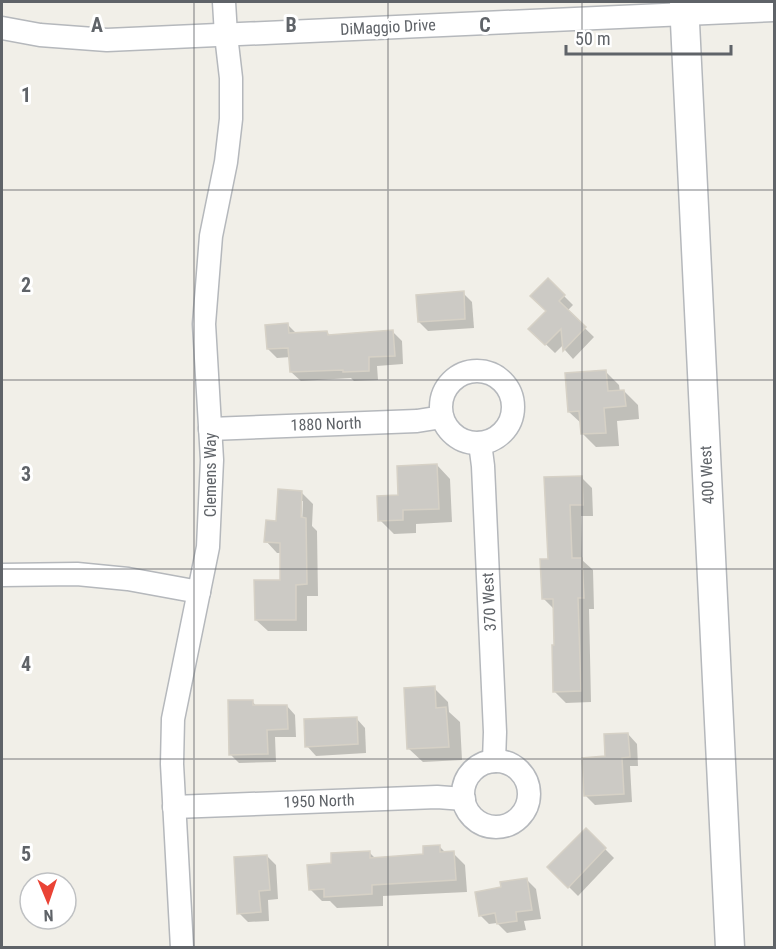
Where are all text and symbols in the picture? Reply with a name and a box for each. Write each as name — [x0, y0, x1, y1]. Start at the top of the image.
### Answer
text: A — [91, 13, 103, 37]
text: B — [285, 13, 297, 37]
text: C — [479, 13, 491, 37]
street label: DiMaggio Drive — [340, 15, 436, 39]
scale bar — [566, 18, 731, 56]
text: 50 m — [575, 28, 610, 49]
text: 1 — [21, 83, 31, 107]
text: 2 — [21, 273, 31, 297]
street label: 1880 North — [290, 413, 362, 435]
street label: Clemens Way — [201, 432, 220, 517]
street label: 400 West — [696, 445, 718, 505]
text: 3 — [21, 462, 31, 486]
street label: 370 West — [478, 572, 500, 632]
text: 4 — [21, 652, 31, 676]
street label: 1950 North — [283, 790, 355, 812]
text: 5 — [21, 842, 31, 866]
north arrow — [18, 871, 78, 931]
text: N — [43, 906, 54, 925]

